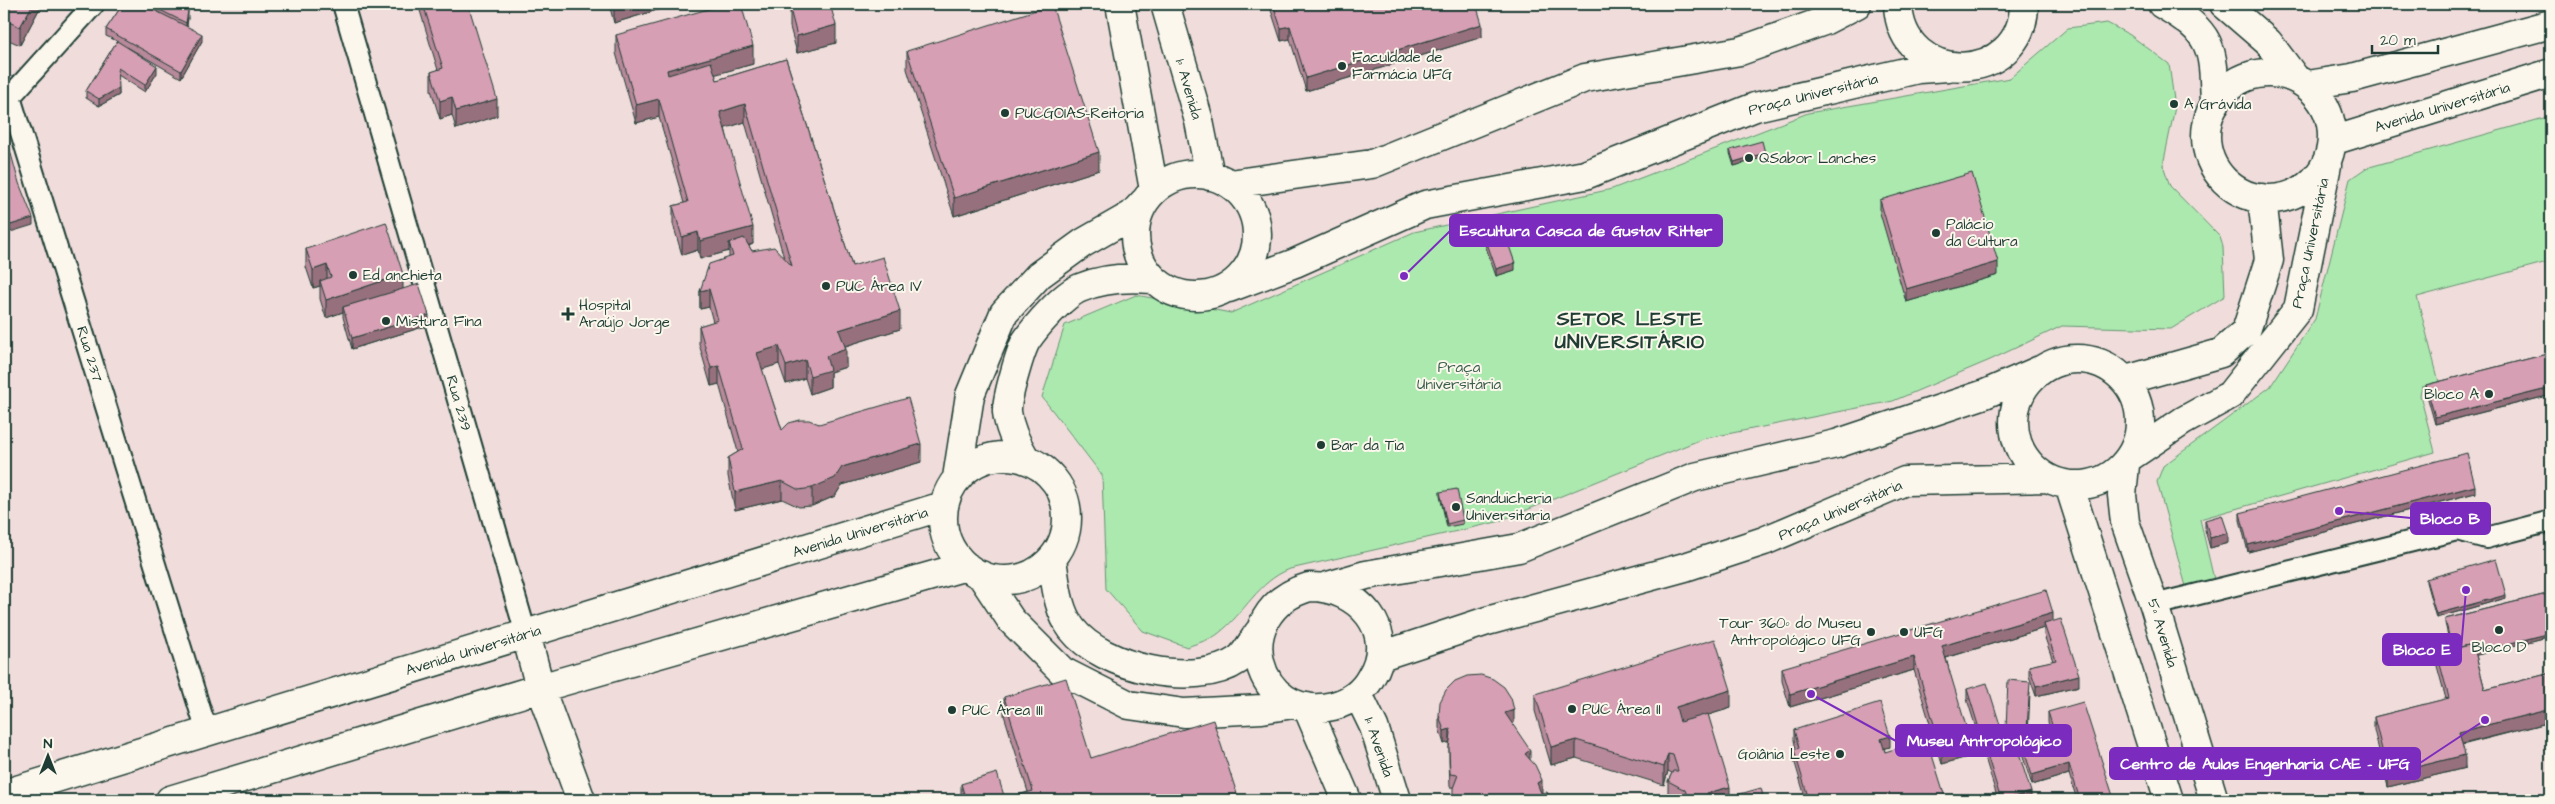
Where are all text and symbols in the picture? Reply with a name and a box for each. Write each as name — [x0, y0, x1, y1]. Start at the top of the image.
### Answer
scale bar — [2372, 22, 2439, 54]
text: 20 m — [2380, 30, 2416, 51]
place label: Faculdade de Farmácia UFG — [1352, 47, 1453, 85]
street label: 1ª Avenida — [1170, 56, 1207, 122]
marker: Faculdade de Farmácia UFG — [1336, 60, 1348, 72]
street label: Praça Universitária — [1746, 68, 1880, 121]
street label: Avenida Universitária — [2372, 77, 2513, 138]
place label: A Grávida — [2184, 94, 2252, 115]
marker: A Grávida — [2168, 98, 2180, 110]
place label: PUCGOIAS-Reitoria — [1015, 103, 1144, 124]
marker: PUCGOIAS-Reitoria — [999, 107, 1011, 119]
place label: QSabor Lanches — [1759, 148, 1877, 169]
marker: QSabor Lanches — [1743, 152, 1755, 164]
street label: Praça Universitária — [2286, 176, 2335, 310]
place label: Palácio da Cultura — [1946, 214, 2018, 252]
callout: Escultura Casca de Gustav Ritter — [1450, 215, 1722, 246]
text: Escultura Casca de Gustav Ritter — [1460, 220, 1712, 242]
marker: Palácio da Cultura — [1930, 227, 1942, 239]
place label: Ed anchieta — [363, 265, 442, 286]
marker: Ed anchieta — [347, 269, 359, 281]
place label: PUC Área IV — [836, 276, 923, 297]
marker: PUC Área IV — [820, 280, 832, 292]
place label: Hospital Araújo Jorge — [579, 295, 670, 334]
district label: SETOR LESTE UNIVERSITÁRIO — [1555, 305, 1705, 356]
marker: Hospital Araújo Jorge — [561, 307, 575, 321]
place label: Mistura Fina — [396, 311, 482, 332]
marker: Mistura Fina — [380, 315, 392, 327]
street label: Rua 237 — [71, 324, 108, 385]
park label: Praça Universitária — [1417, 357, 1501, 395]
street label: Rua 239 — [441, 373, 476, 433]
place label: Bloco A — [2424, 384, 2479, 405]
marker: Bloco A — [2483, 388, 2495, 400]
place label: Bar da Tia — [1331, 435, 1405, 456]
marker: Bar da Tia — [1315, 439, 1327, 451]
street label: Praça Universitária — [1775, 475, 1906, 546]
place label: Sanduicheria Universitaria — [1466, 488, 1552, 526]
marker: Sanduicheria Universitaria — [1450, 501, 1462, 513]
street label: Avenida Universitária — [790, 502, 931, 563]
callout: Bloco B — [2411, 503, 2490, 534]
text: Bloco B — [2420, 508, 2481, 530]
street label: 5ª Avenida — [2142, 596, 2183, 670]
place label: Tour 360º do Museu Antropológico UFG — [1719, 613, 1862, 652]
street label: Avenida Universitária — [403, 620, 544, 681]
place label: UFG — [1914, 622, 1944, 643]
marker: Bloco D — [2493, 624, 2505, 636]
marker: Tour 360º do Museu Antropológico UFG — [1865, 626, 1877, 638]
marker: UFG — [1898, 626, 1910, 638]
callout: Bloco E — [2383, 634, 2461, 665]
place label: Bloco D — [2471, 637, 2527, 658]
text: Bloco E — [2393, 639, 2451, 661]
place label: PUC Área II — [1582, 699, 1661, 720]
place label: PUC Área III — [962, 700, 1043, 721]
marker: PUC Área II — [1566, 703, 1578, 715]
marker: PUC Área III — [946, 704, 958, 716]
street label: 1ª Avenida — [1358, 714, 1399, 780]
callout: Museu Antropológico — [1896, 725, 2071, 756]
text: Museu Antropológico — [1907, 730, 2062, 754]
north arrow — [22, 732, 72, 782]
text: N — [44, 734, 53, 754]
place label: Goiânia Leste — [1738, 744, 1830, 765]
marker: Goiânia Leste — [1834, 748, 1846, 760]
callout: Centro de Aulas Engenharia CAE - UFG — [2110, 748, 2420, 779]
text: Centro de Aulas Engenharia CAE - UFG — [2120, 753, 2411, 777]

